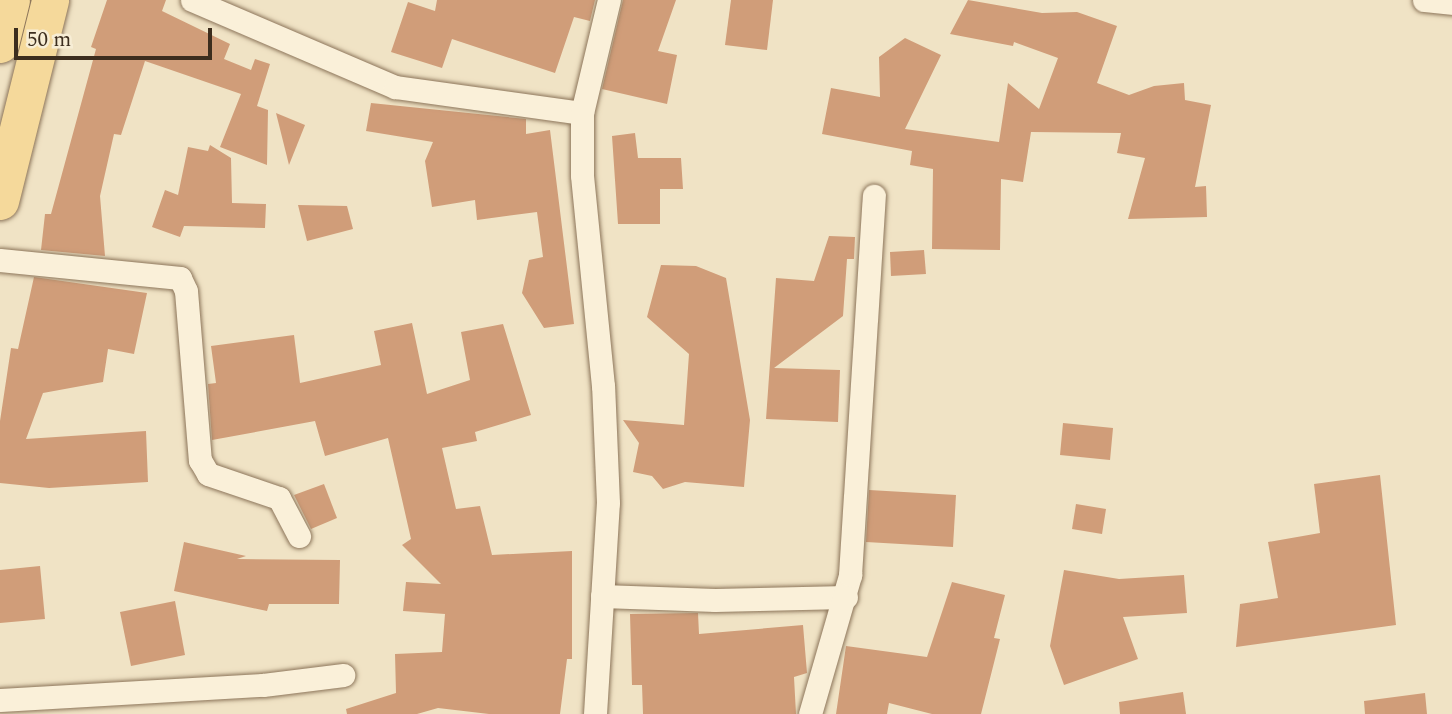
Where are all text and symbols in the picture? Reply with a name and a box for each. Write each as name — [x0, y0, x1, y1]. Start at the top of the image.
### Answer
scale bar — [18, 14, 215, 58]
text: 50 m — [27, 24, 71, 56]

